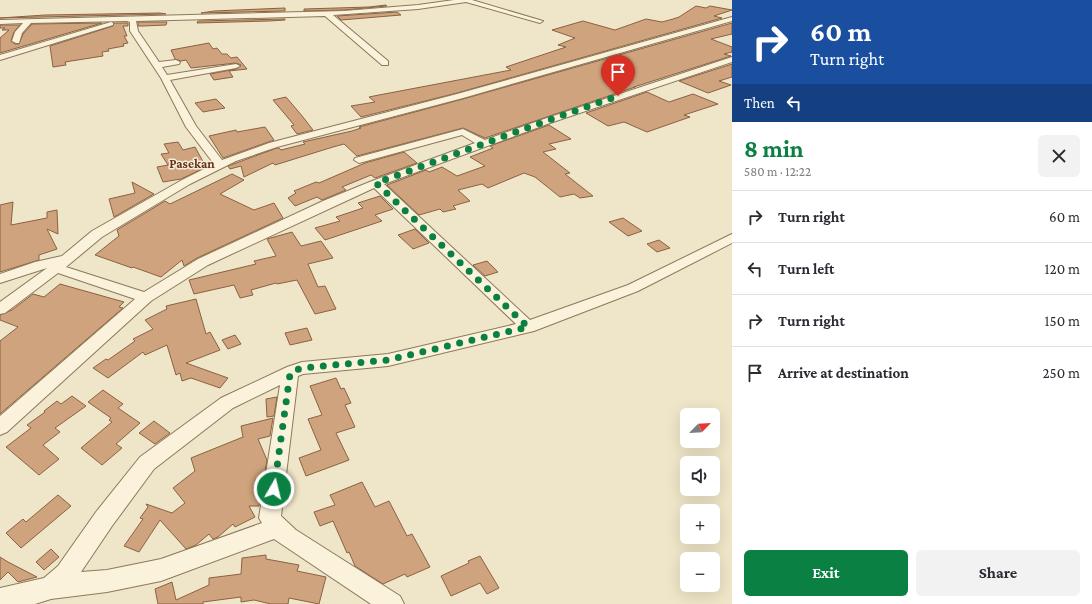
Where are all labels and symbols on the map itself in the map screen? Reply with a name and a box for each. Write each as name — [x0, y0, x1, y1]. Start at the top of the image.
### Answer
pin — [601, 55, 635, 96]
district label: Pasekan — [169, 156, 215, 171]
north arrow — [680, 408, 720, 448]
position arrow — [253, 468, 295, 510]

